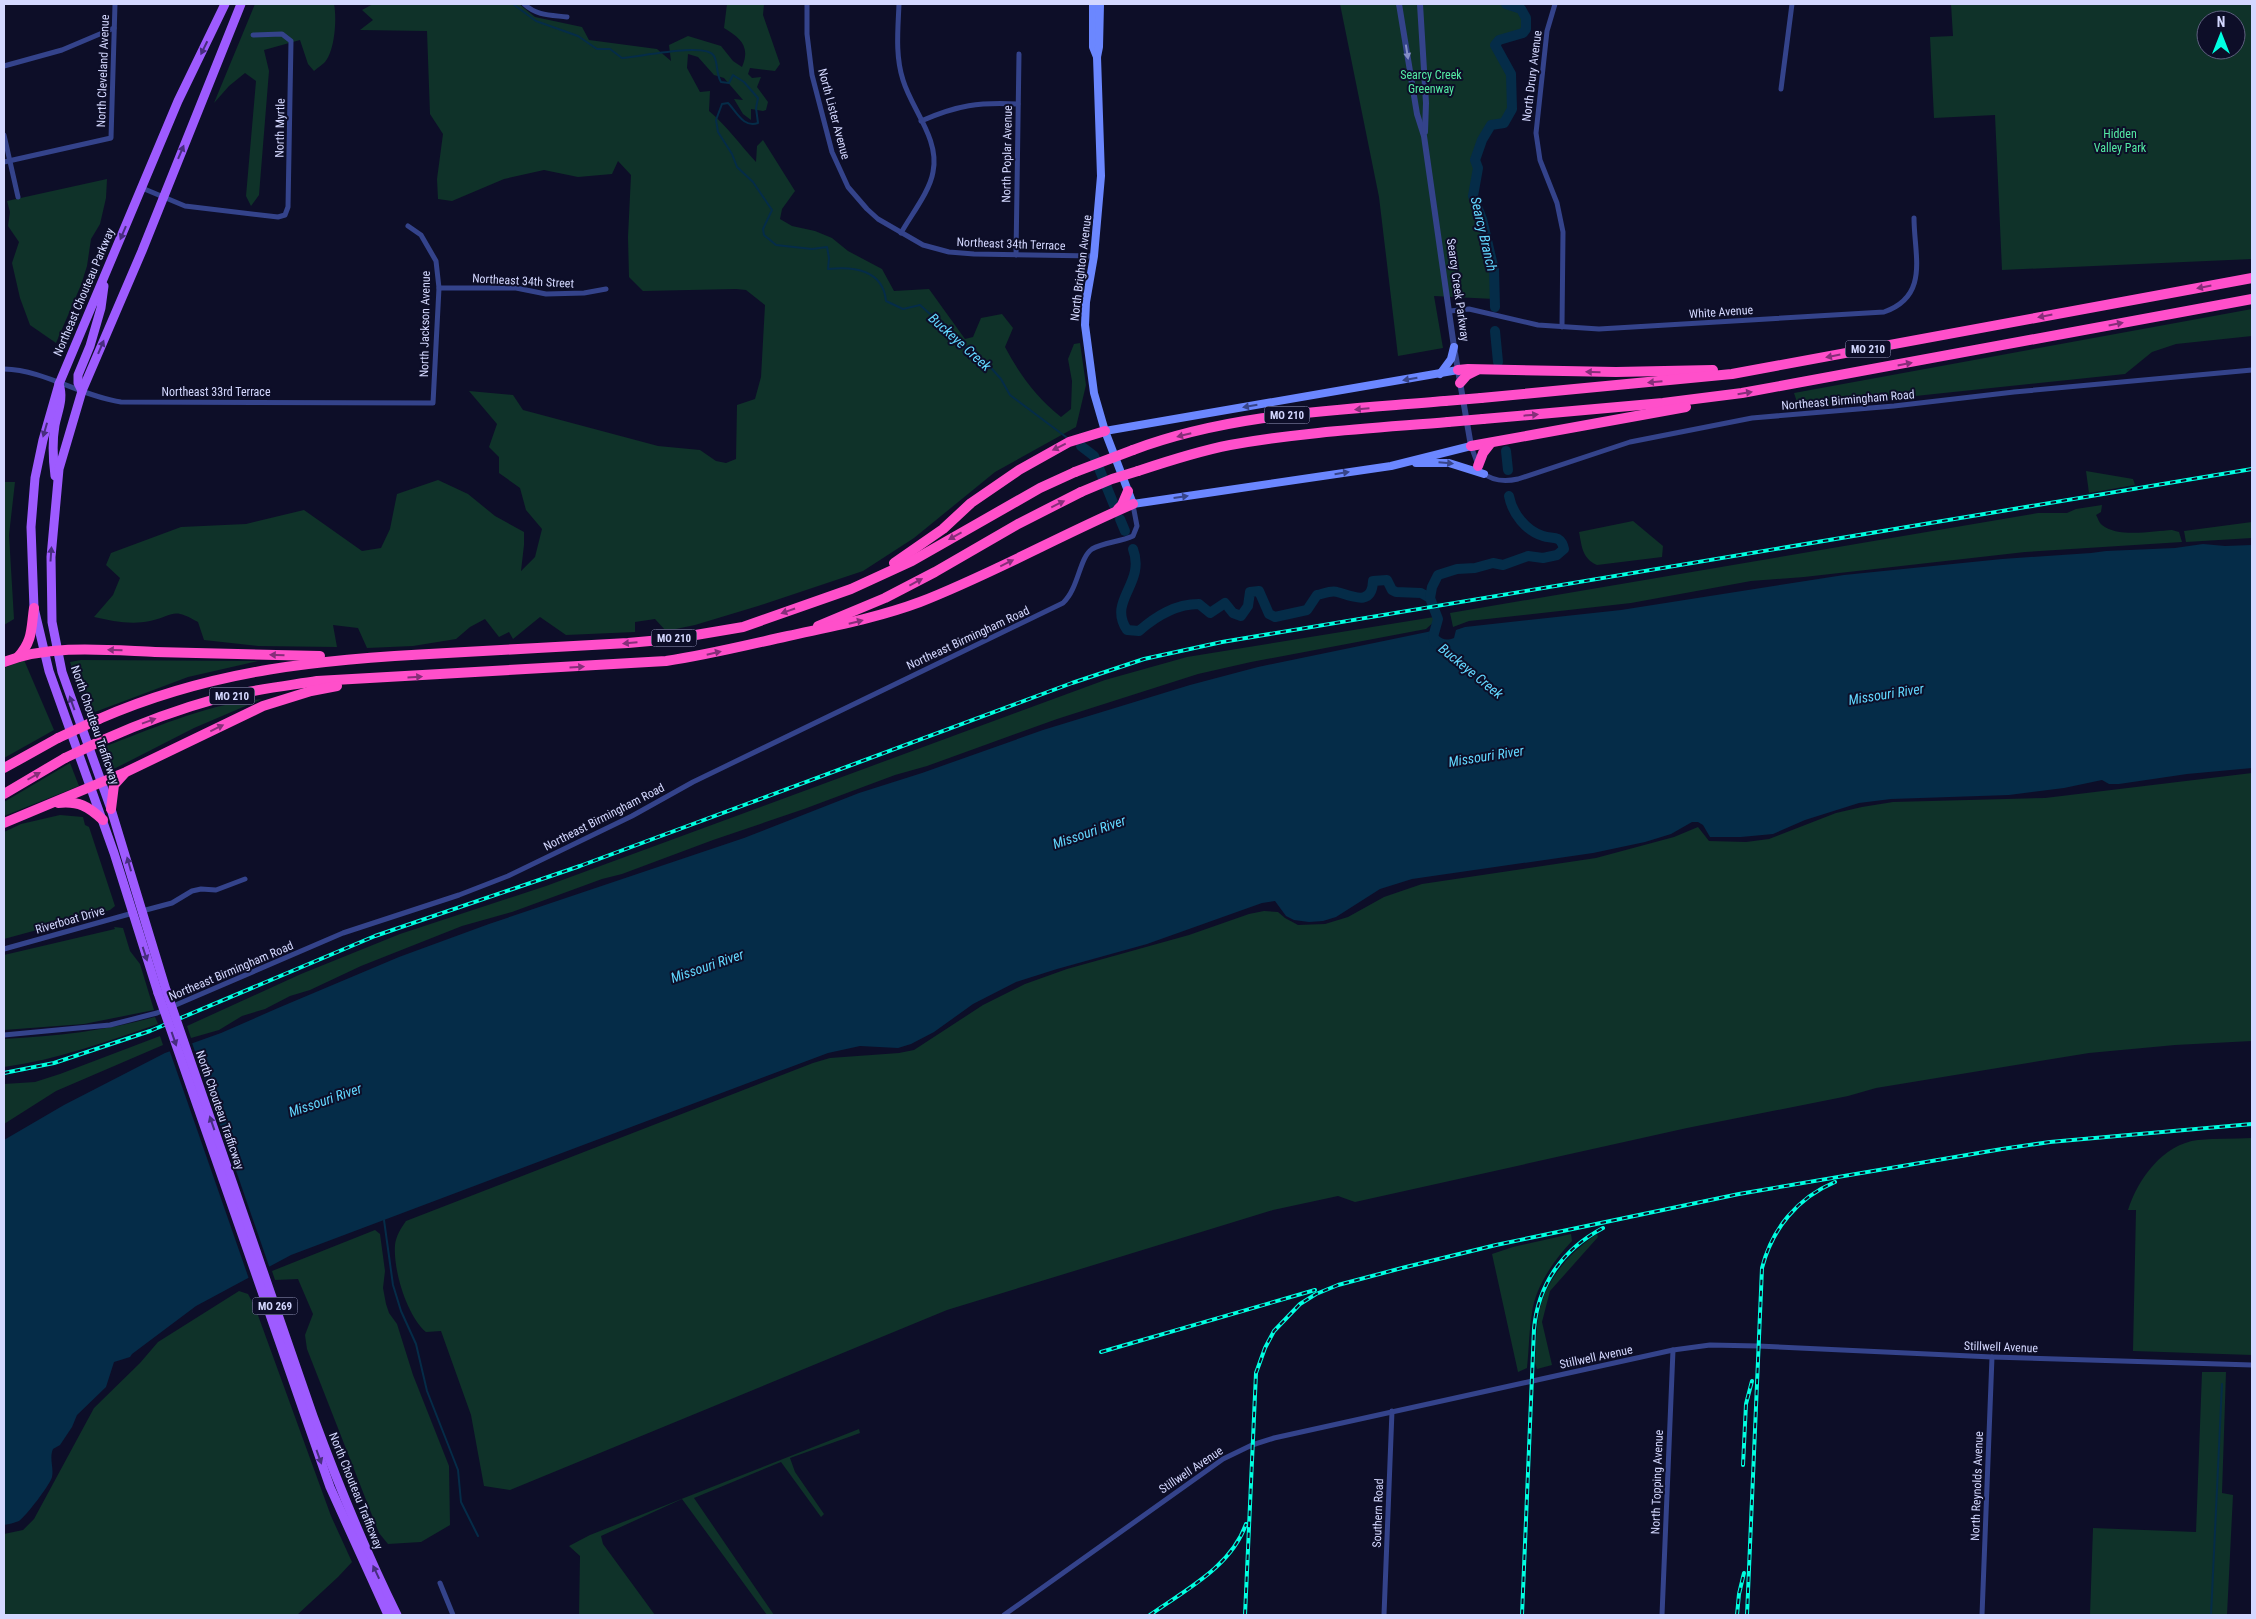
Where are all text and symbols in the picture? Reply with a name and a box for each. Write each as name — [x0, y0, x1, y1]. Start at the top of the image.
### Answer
north arrow — [2196, 10, 2246, 60]
street label: North Cleveland Avenue — [94, 14, 112, 128]
text: N — [2217, 14, 2225, 30]
street label: North Drury Avenue — [1519, 29, 1545, 122]
one-way arrow — [200, 40, 208, 55]
one-way arrow — [1403, 44, 1411, 60]
street label: North Lister Avenue — [815, 67, 853, 161]
park label: Searcy Creek Greenway — [1400, 68, 1462, 96]
street label: North Myrtle — [272, 98, 288, 158]
street label: North Poplar Avenue — [999, 105, 1015, 203]
park label: Hidden Valley Park — [2094, 127, 2147, 155]
one-way arrow — [178, 145, 186, 159]
water label: Searcy Branch — [1468, 195, 1500, 273]
street label: North Brighton Avenue — [1068, 214, 1094, 322]
street label: Northeast Chouteau Parkway — [51, 226, 117, 358]
one-way arrow — [118, 226, 126, 240]
street label: Northeast 34th Terrace — [956, 235, 1066, 253]
street label: Searcy Creek Parkway — [1444, 238, 1472, 342]
street label: North Jackson Avenue — [417, 270, 433, 377]
street label: Northeast 34th Street — [472, 271, 575, 291]
one-way arrow — [2196, 283, 2212, 291]
street label: White Avenue — [1689, 303, 1754, 321]
water label: Buckeye Creek — [926, 310, 995, 375]
one-way arrow — [2036, 313, 2052, 321]
one-way arrow — [2108, 320, 2124, 328]
one-way arrow — [97, 339, 105, 354]
road number: MO 210 — [1846, 340, 1890, 358]
one-way arrow — [1826, 352, 1841, 360]
one-way arrow — [1897, 359, 1913, 367]
one-way arrow — [1585, 368, 1601, 376]
one-way arrow — [1402, 375, 1418, 383]
one-way arrow — [1647, 379, 1663, 387]
street label: Northeast 33rd Terrace — [161, 385, 271, 399]
street label: Northeast Birmingham Road — [1781, 387, 1915, 413]
one-way arrow — [1737, 389, 1753, 397]
one-way arrow — [1241, 402, 1257, 410]
one-way arrow — [1353, 405, 1369, 413]
road number: MO 210 — [1264, 406, 1310, 424]
one-way arrow — [1523, 410, 1539, 418]
one-way arrow — [41, 423, 49, 438]
one-way arrow — [1176, 431, 1191, 439]
one-way arrow — [1052, 443, 1067, 451]
one-way arrow — [1438, 459, 1454, 467]
one-way arrow — [1334, 468, 1350, 476]
one-way arrow — [1173, 493, 1189, 501]
one-way arrow — [1051, 500, 1065, 508]
one-way arrow — [948, 532, 962, 541]
one-way arrow — [48, 546, 56, 562]
one-way arrow — [999, 559, 1014, 567]
one-way arrow — [909, 578, 923, 586]
street label: Northeast Birmingham Road — [904, 603, 1032, 673]
one-way arrow — [780, 607, 795, 615]
one-way arrow — [848, 618, 863, 626]
road number: MO 210 — [652, 630, 696, 646]
one-way arrow — [621, 639, 637, 647]
water label: Buckeye Creek — [1436, 640, 1507, 702]
one-way arrow — [107, 646, 123, 654]
one-way arrow — [706, 649, 721, 657]
one-way arrow — [269, 651, 285, 659]
one-way arrow — [569, 663, 585, 671]
street label: North Chouteau Trafficway — [68, 664, 122, 786]
one-way arrow — [407, 672, 423, 680]
water label: Missouri River — [1847, 680, 1926, 708]
road number: MO 210 — [210, 688, 254, 704]
one-way arrow — [68, 695, 76, 710]
one-way arrow — [141, 717, 156, 724]
one-way arrow — [210, 724, 224, 732]
water label: Missouri River — [1447, 742, 1526, 770]
one-way arrow — [28, 771, 41, 780]
street label: Northeast Birmingham Road — [541, 780, 667, 854]
water label: Missouri River — [1050, 812, 1128, 852]
one-way arrow — [124, 857, 132, 872]
street label: Riverboat Drive — [34, 903, 107, 937]
street label: Northeast Birmingham Road — [167, 938, 295, 1004]
one-way arrow — [142, 946, 149, 961]
water label: Missouri River — [668, 946, 746, 986]
one-way arrow — [171, 1032, 178, 1047]
street label: North Chouteau Trafficway — [193, 1049, 247, 1171]
water label: Missouri River — [286, 1080, 364, 1120]
one-way arrow — [208, 1116, 215, 1131]
road number: MO 269 — [252, 1298, 298, 1314]
street label: Stillwell Avenue — [1964, 1339, 2039, 1355]
street label: Stillwell Avenue — [1558, 1342, 1634, 1372]
street label: North Topping Avenue — [1648, 1429, 1666, 1535]
street label: North Chouteau Trafficway — [326, 1430, 386, 1552]
street label: North Reynolds Avenue — [1968, 1431, 1986, 1541]
street label: Stillwell Avenue — [1156, 1443, 1226, 1497]
one-way arrow — [316, 1450, 323, 1465]
street label: Southern Road — [1370, 1478, 1386, 1548]
one-way arrow — [372, 1564, 380, 1579]

